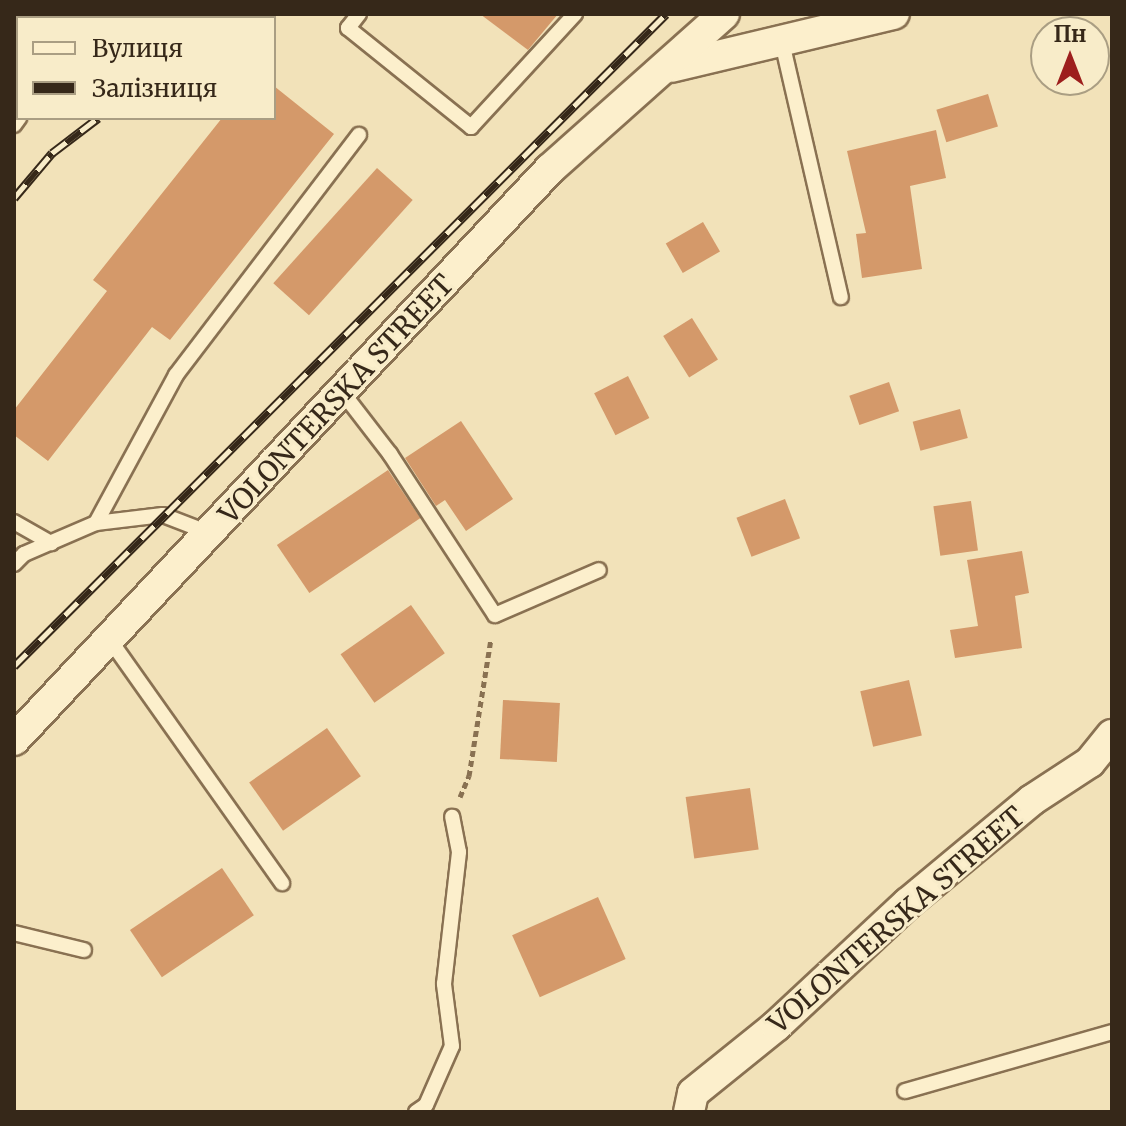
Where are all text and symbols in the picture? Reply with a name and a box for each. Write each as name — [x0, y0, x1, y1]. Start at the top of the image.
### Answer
legend — [16, 16, 276, 120]
north arrow — [1030, 16, 1110, 96]
text: Пн — [1053, 20, 1087, 48]
text: Вулиця — [92, 33, 183, 64]
text: Залізниця — [92, 73, 217, 104]
street label: VOLONTERSKA STREET — [212, 268, 460, 530]
street label: VOLONTERSKA STREET — [761, 800, 1031, 1040]

